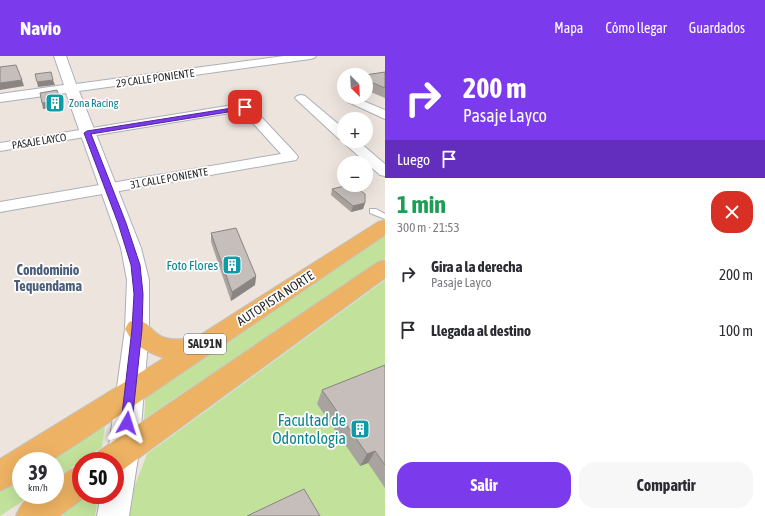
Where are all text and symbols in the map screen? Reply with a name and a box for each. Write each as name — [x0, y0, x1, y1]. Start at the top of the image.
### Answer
text: Navio — [20, 17, 61, 39]
text: Mapa — [554, 20, 583, 36]
text: Cómo llegar — [605, 20, 667, 36]
text: Guardados — [689, 20, 745, 36]
street label: 29 CALLE PONIENTE — [115, 67, 195, 89]
north arrow — [337, 68, 373, 104]
map controls — [337, 68, 373, 192]
icon: right — [397, 72, 449, 124]
text: 200 m — [463, 72, 526, 104]
pin — [228, 90, 262, 124]
building icon: Zona Racing — [44, 92, 66, 114]
icon: arrive — [234, 96, 256, 118]
place label: Zona Racing — [69, 97, 119, 109]
text: Pasaje Layco — [463, 105, 547, 126]
button: + — [337, 112, 373, 148]
street label: PASAJE LAYCO — [11, 131, 67, 151]
icon: arrive — [438, 148, 460, 170]
text: Luego — [397, 151, 430, 168]
button: − — [337, 156, 373, 192]
street label: 31 CALLE PONIENTE — [129, 165, 209, 191]
text: 1 min — [397, 191, 446, 218]
button: close — [711, 191, 753, 233]
text: 300 m · 21:53 — [397, 220, 460, 235]
building icon: Foto Flores — [221, 254, 243, 276]
place label: Foto Flores — [166, 258, 218, 273]
text: Gira a la derecha — [431, 258, 522, 275]
district label: Condominio Tequendama — [14, 262, 82, 294]
icon: right — [397, 263, 419, 285]
text: 200 m — [719, 266, 753, 283]
street label: AUTOPISTA NORTE — [234, 268, 317, 329]
text: Pasaje Layco — [431, 275, 492, 290]
icon: arrive — [397, 319, 419, 341]
text: Llegada al destino — [431, 322, 531, 339]
text: 100 m — [719, 322, 753, 339]
road number: SAL91N — [184, 334, 226, 354]
position arrow — [106, 402, 148, 444]
place label: Facultad de Odontologia — [272, 411, 346, 448]
building icon: Facultad de Odontologia — [349, 418, 371, 440]
speed limit sign: 50 — [72, 452, 124, 504]
text: 39 — [29, 461, 47, 484]
button: Salir — [397, 462, 571, 508]
button: Compartir — [579, 462, 753, 508]
text: km/h — [28, 482, 48, 493]

